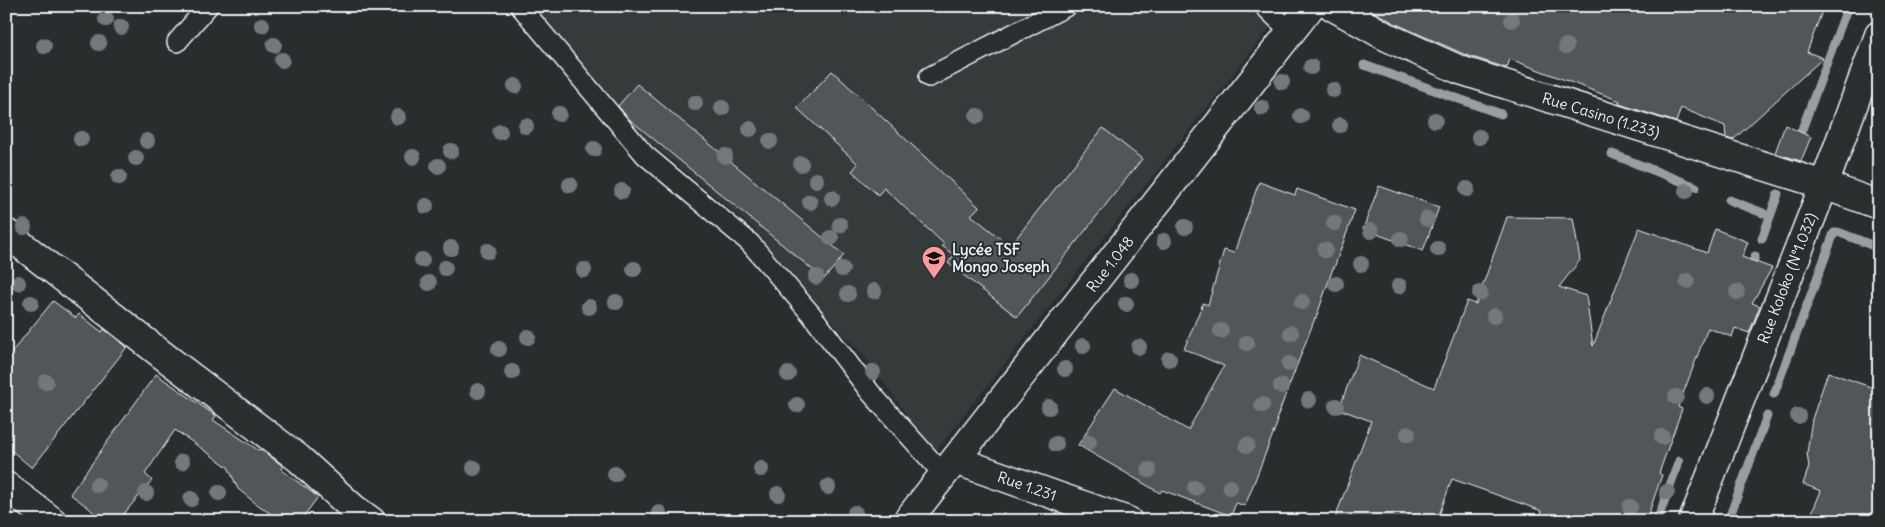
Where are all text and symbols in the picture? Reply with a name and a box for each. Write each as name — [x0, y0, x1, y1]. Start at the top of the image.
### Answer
street label: Rue Casino (1.233) — [1540, 88, 1662, 142]
street label: Rue Koloko (N°1.032) — [1753, 210, 1821, 346]
street label: Rue 1.048 — [1082, 232, 1138, 296]
place label: Lycée TSF Mongo Joseph — [952, 240, 1050, 277]
school or university icon: Lycée TSF Mongo Joseph — [921, 245, 947, 279]
street label: Rue 1.231 — [995, 467, 1059, 505]

